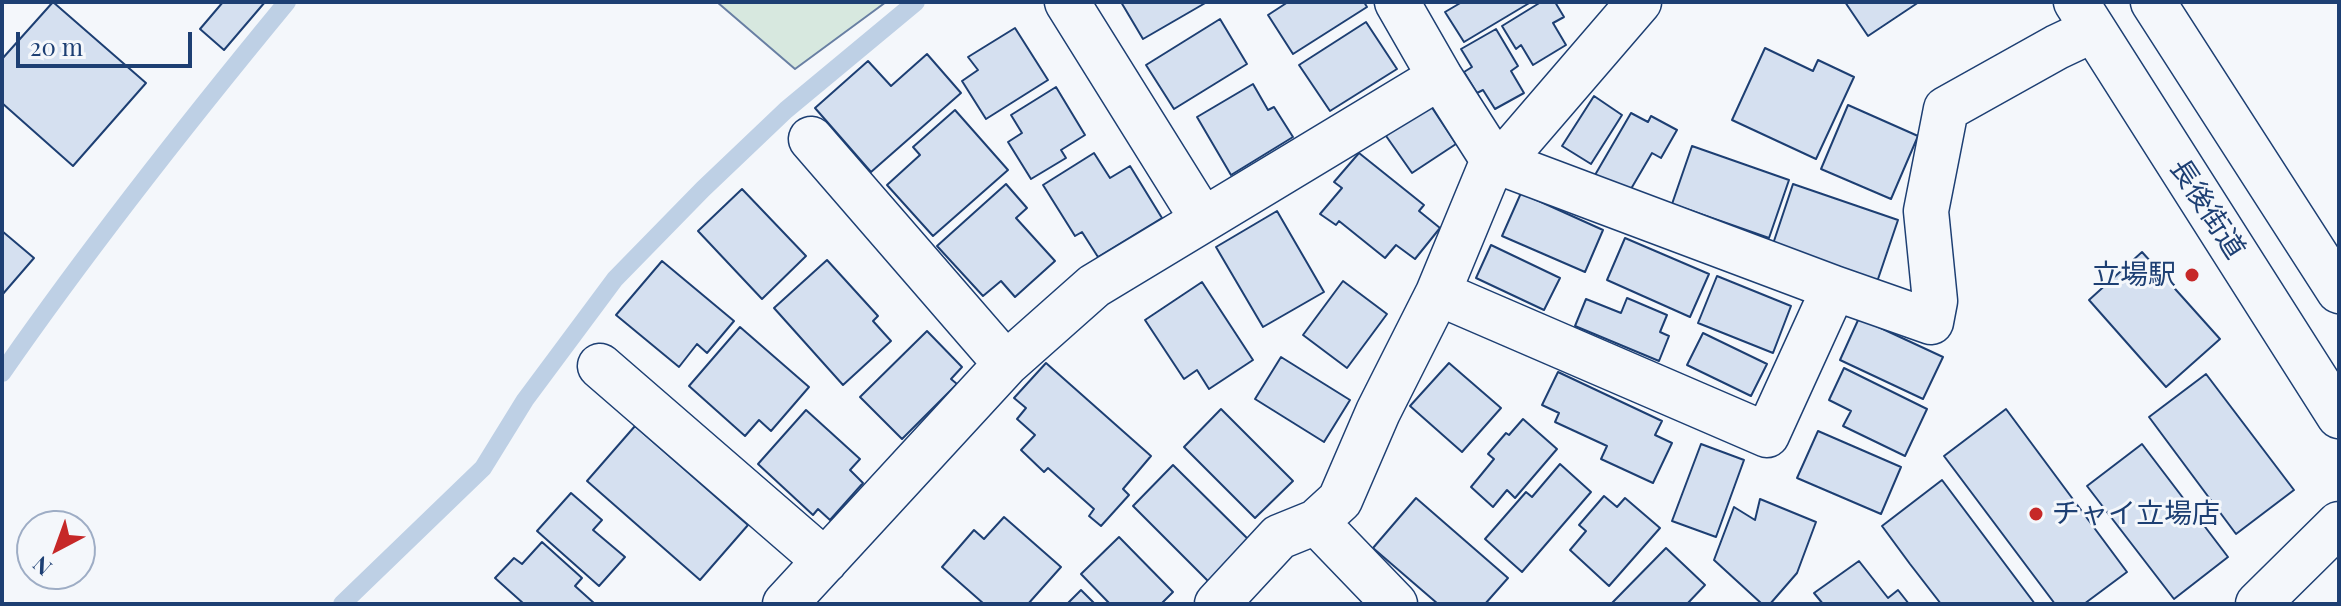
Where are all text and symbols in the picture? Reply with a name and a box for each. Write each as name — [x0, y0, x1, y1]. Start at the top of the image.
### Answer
scale bar — [20, 16, 196, 66]
text: 20 m — [30, 30, 83, 62]
street label: 長後街道 — [2162, 153, 2252, 265]
place label: 立場駅 — [2092, 258, 2176, 292]
marker: 立場駅 — [2183, 266, 2201, 284]
place label: チャイ立場店 — [2052, 497, 2220, 531]
marker: チャイ立場店 — [2027, 505, 2045, 523]
north arrow — [16, 510, 96, 590]
text: N — [26, 550, 57, 583]

